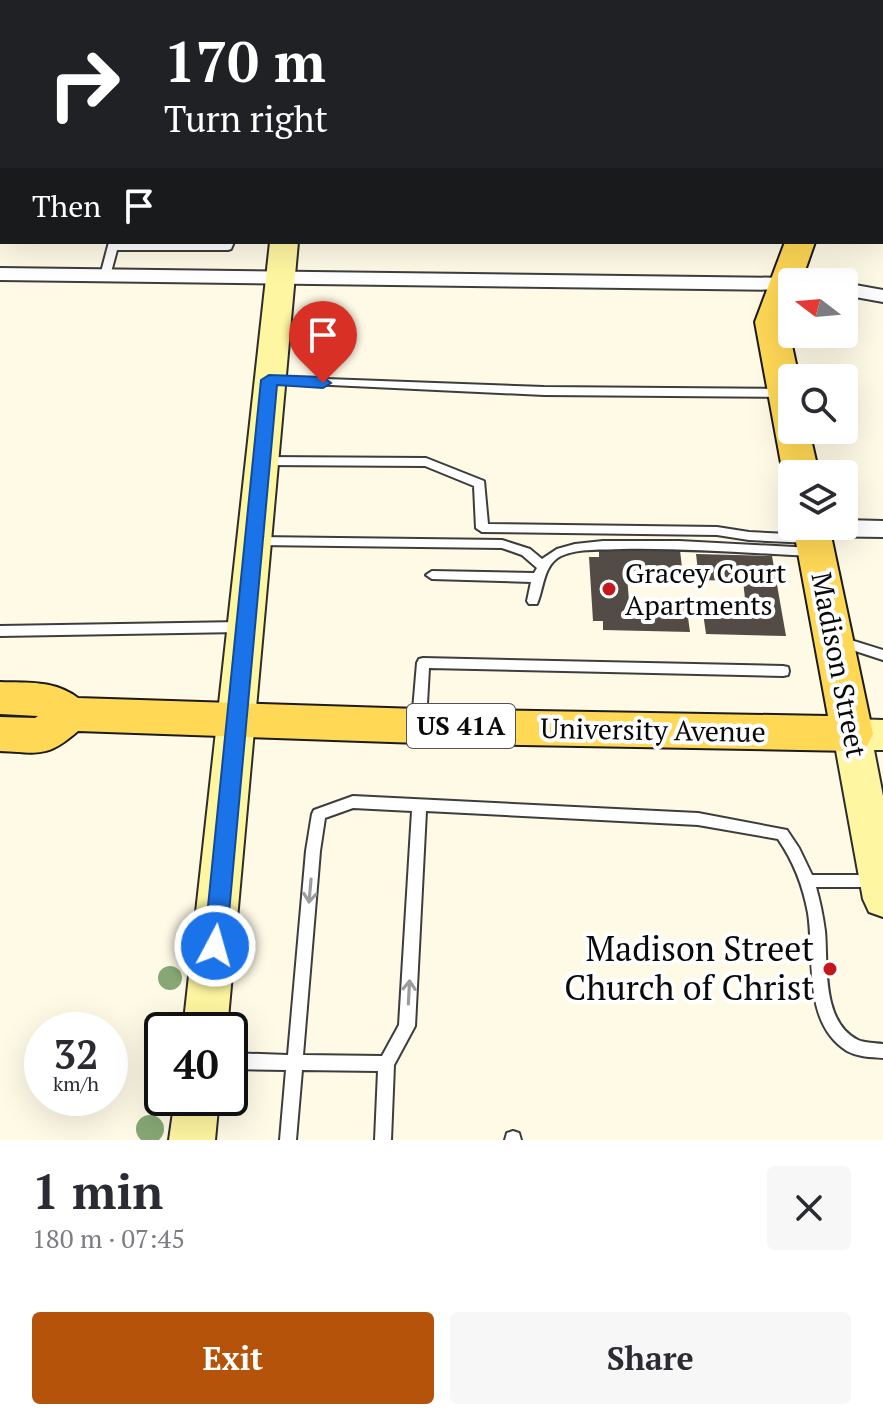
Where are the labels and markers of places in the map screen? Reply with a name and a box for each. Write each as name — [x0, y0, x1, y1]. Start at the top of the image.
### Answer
pin — [289, 301, 357, 383]
place label: Gracey Court Apartments — [625, 554, 787, 623]
marker: Gracey Court Apartments — [600, 580, 618, 598]
place label: Madison Street Church of Christ — [564, 926, 814, 1010]
marker: Madison Street Church of Christ — [821, 960, 839, 978]

